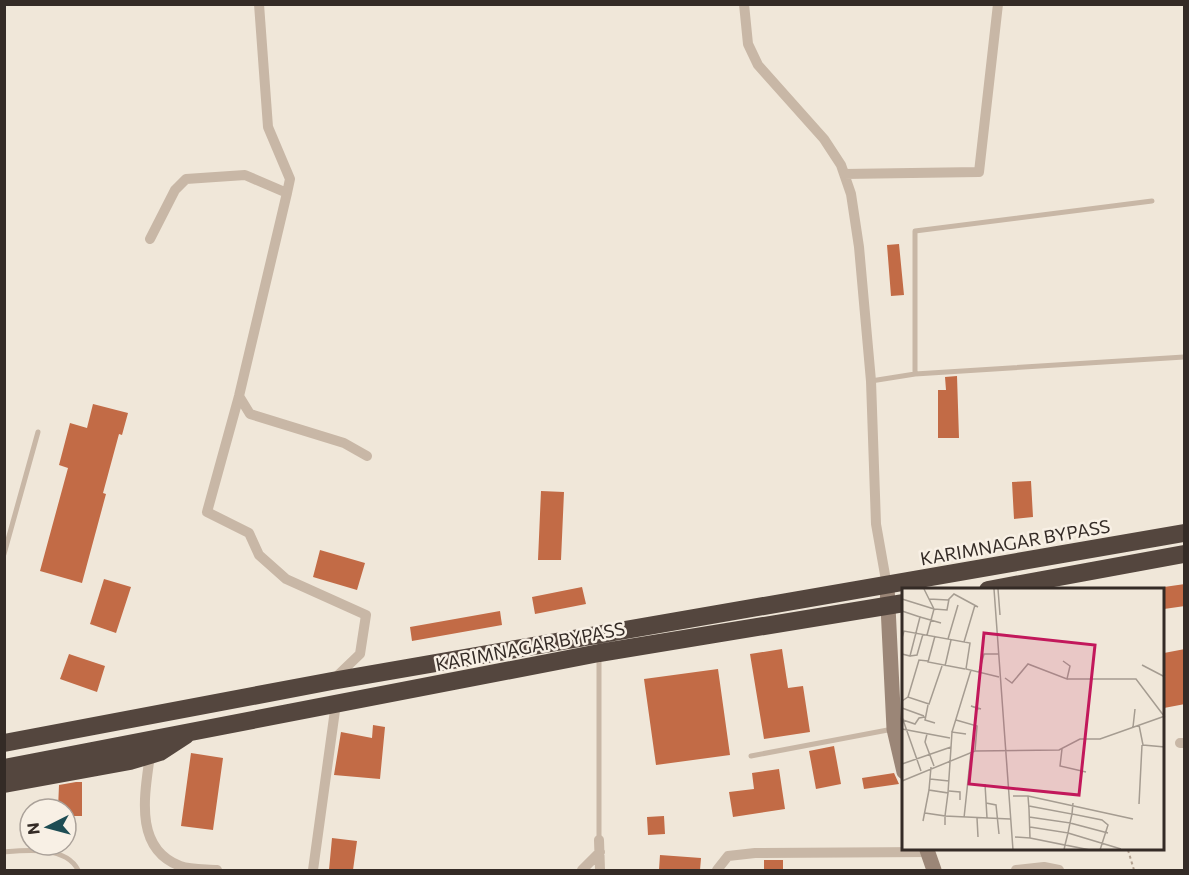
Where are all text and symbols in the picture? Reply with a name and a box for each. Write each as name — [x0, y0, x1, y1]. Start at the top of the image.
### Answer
street label: KARIMNAGAR BYPASS — [918, 514, 1112, 570]
inset map — [902, 588, 1165, 851]
street label: KARIMNAGAR BYPASS — [433, 617, 627, 675]
north arrow — [18, 797, 78, 857]
text: N — [23, 822, 43, 836]

